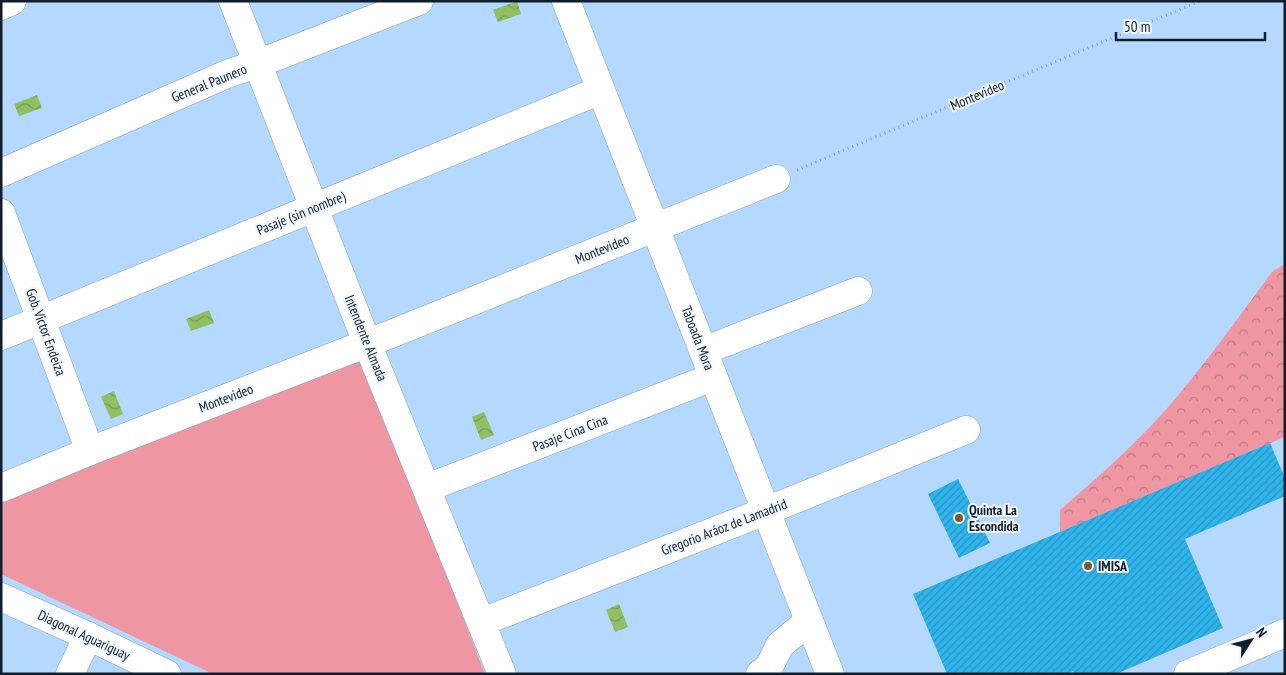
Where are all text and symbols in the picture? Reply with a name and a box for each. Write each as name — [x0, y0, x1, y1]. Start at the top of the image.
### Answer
scale bar — [1116, 10, 1265, 42]
text: 50 m — [1124, 17, 1150, 36]
street label: General Paunero — [169, 60, 249, 106]
street label: Montevideo — [947, 76, 1007, 114]
street label: Pasaje (sin nombre) — [254, 187, 349, 239]
street label: Montevideo — [572, 230, 632, 268]
street label: Gob. Víctor Endeiza — [22, 286, 70, 378]
street label: Intendente Almada — [341, 292, 391, 384]
street label: Taboada Mora — [678, 303, 718, 373]
street label: Montevideo — [196, 379, 256, 417]
street label: Pasaje Cina Cina — [530, 410, 610, 456]
street label: Gregorio Aráoz de Lamadrid — [659, 495, 789, 559]
place label: Quinta La Escondida — [969, 501, 1019, 535]
marker: Quinta La Escondida — [953, 512, 965, 524]
place label: IMISA — [1098, 557, 1128, 575]
marker: IMISA — [1082, 560, 1094, 572]
street label: Diagonal Aguariguay — [35, 606, 134, 665]
north arrow — [1226, 615, 1276, 665]
text: N — [1252, 624, 1271, 641]

